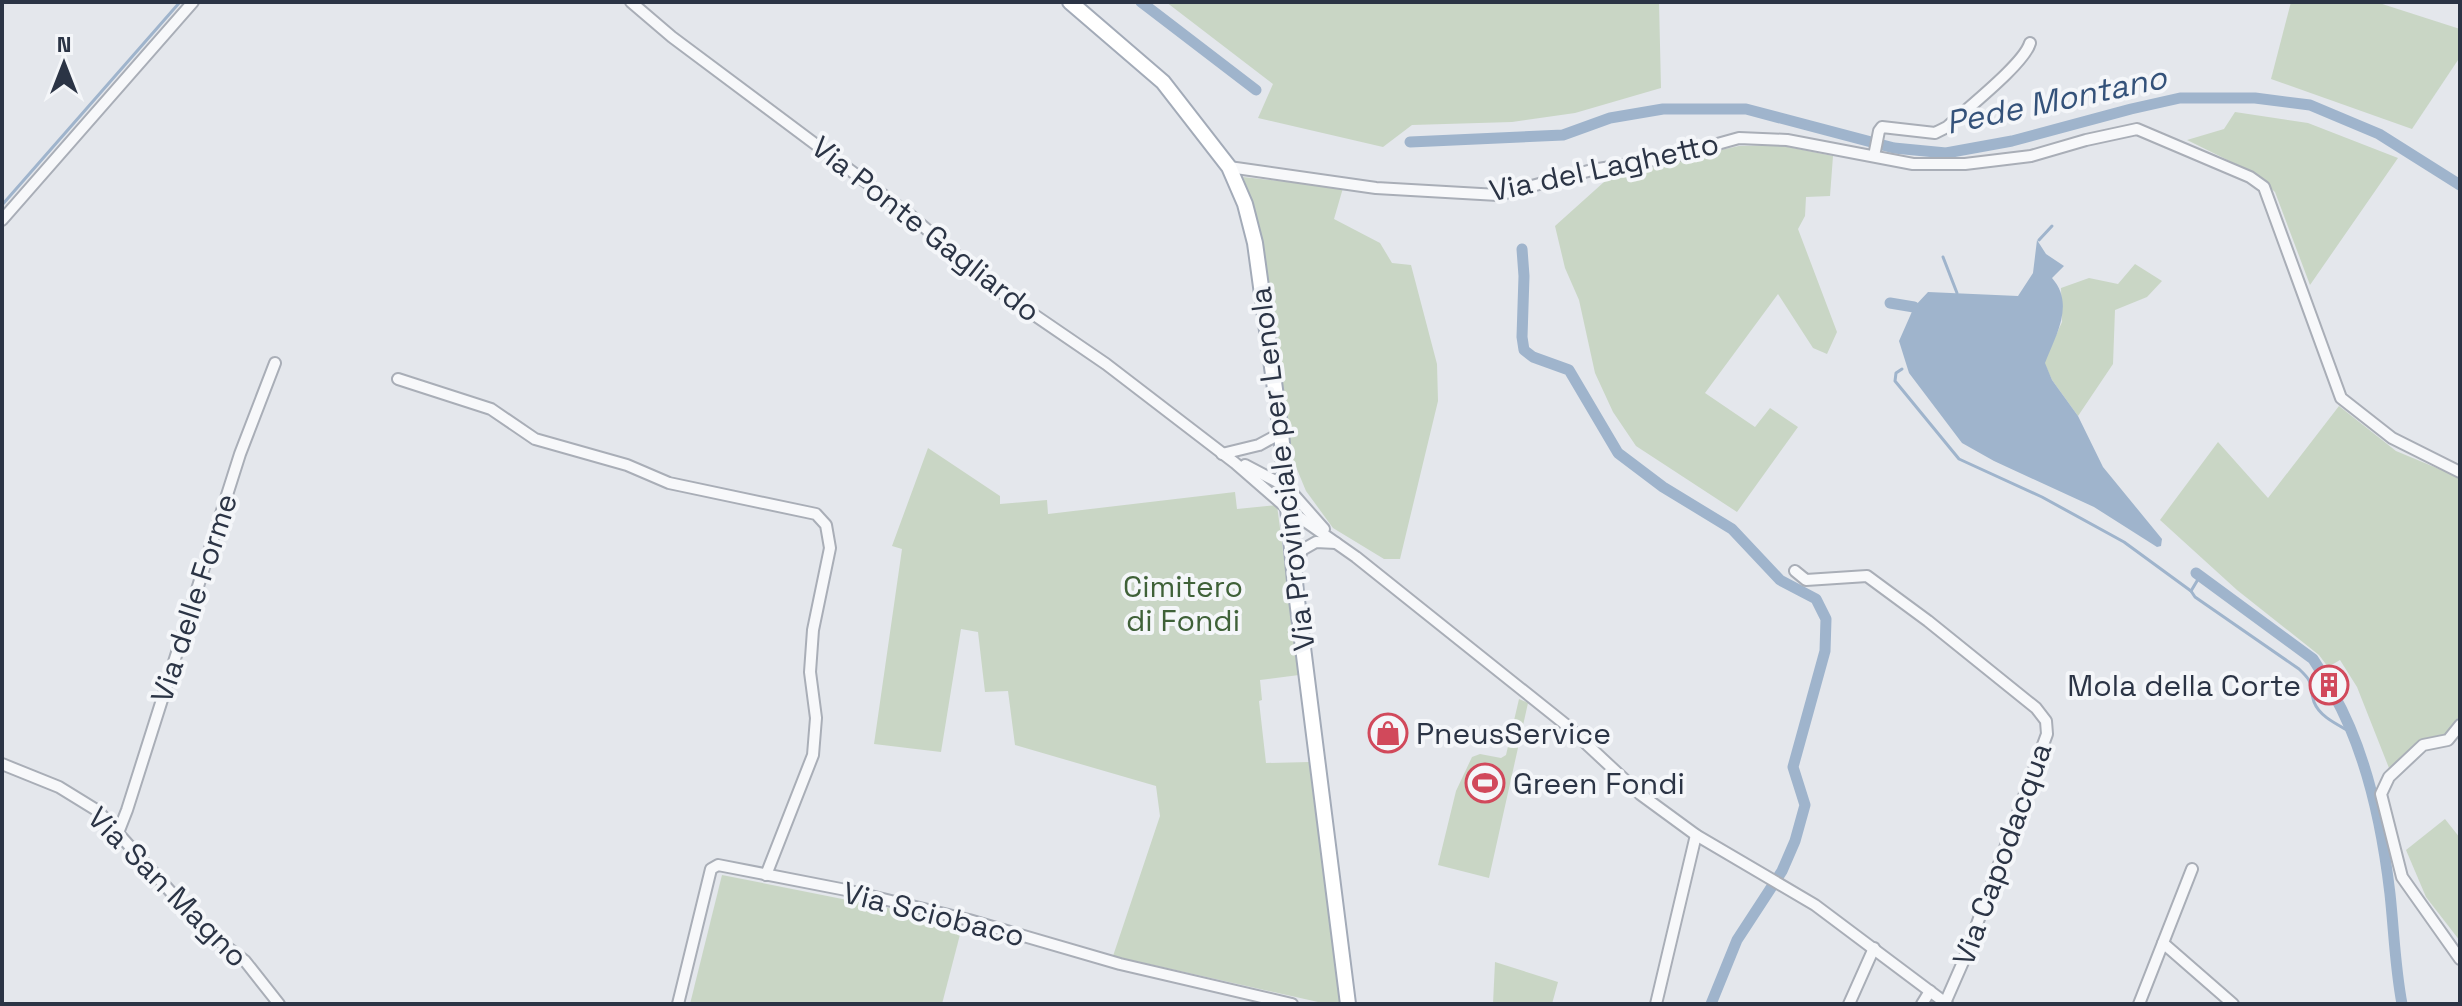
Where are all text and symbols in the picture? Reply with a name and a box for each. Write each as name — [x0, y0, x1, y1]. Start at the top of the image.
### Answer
north arrow — [24, 24, 104, 104]
text: N — [57, 30, 71, 58]
water label: Pede Montano — [1942, 57, 2171, 143]
street label: Via del Laghetto — [1486, 124, 1722, 210]
street label: Via Ponte Gagliardo — [804, 127, 1048, 331]
street label: Via Provinciale per Lenola — [1240, 285, 1324, 653]
street label: Via delle Forme — [142, 489, 246, 707]
park label: Cimitero di Fondi — [1123, 567, 1243, 640]
building icon: Mola della Corte — [2308, 664, 2350, 706]
place label: Mola della Corte — [2067, 666, 2301, 705]
shop icon: PneusService — [1367, 712, 1409, 754]
place label: PneusService — [1416, 714, 1611, 753]
street label: Via Capodacqua — [1944, 737, 2060, 971]
sports icon: Green Fondi — [1464, 762, 1506, 804]
place label: Green Fondi — [1513, 764, 1685, 803]
street label: Via San Magno — [79, 798, 257, 976]
street label: Via Sciobaco — [839, 873, 1029, 955]

